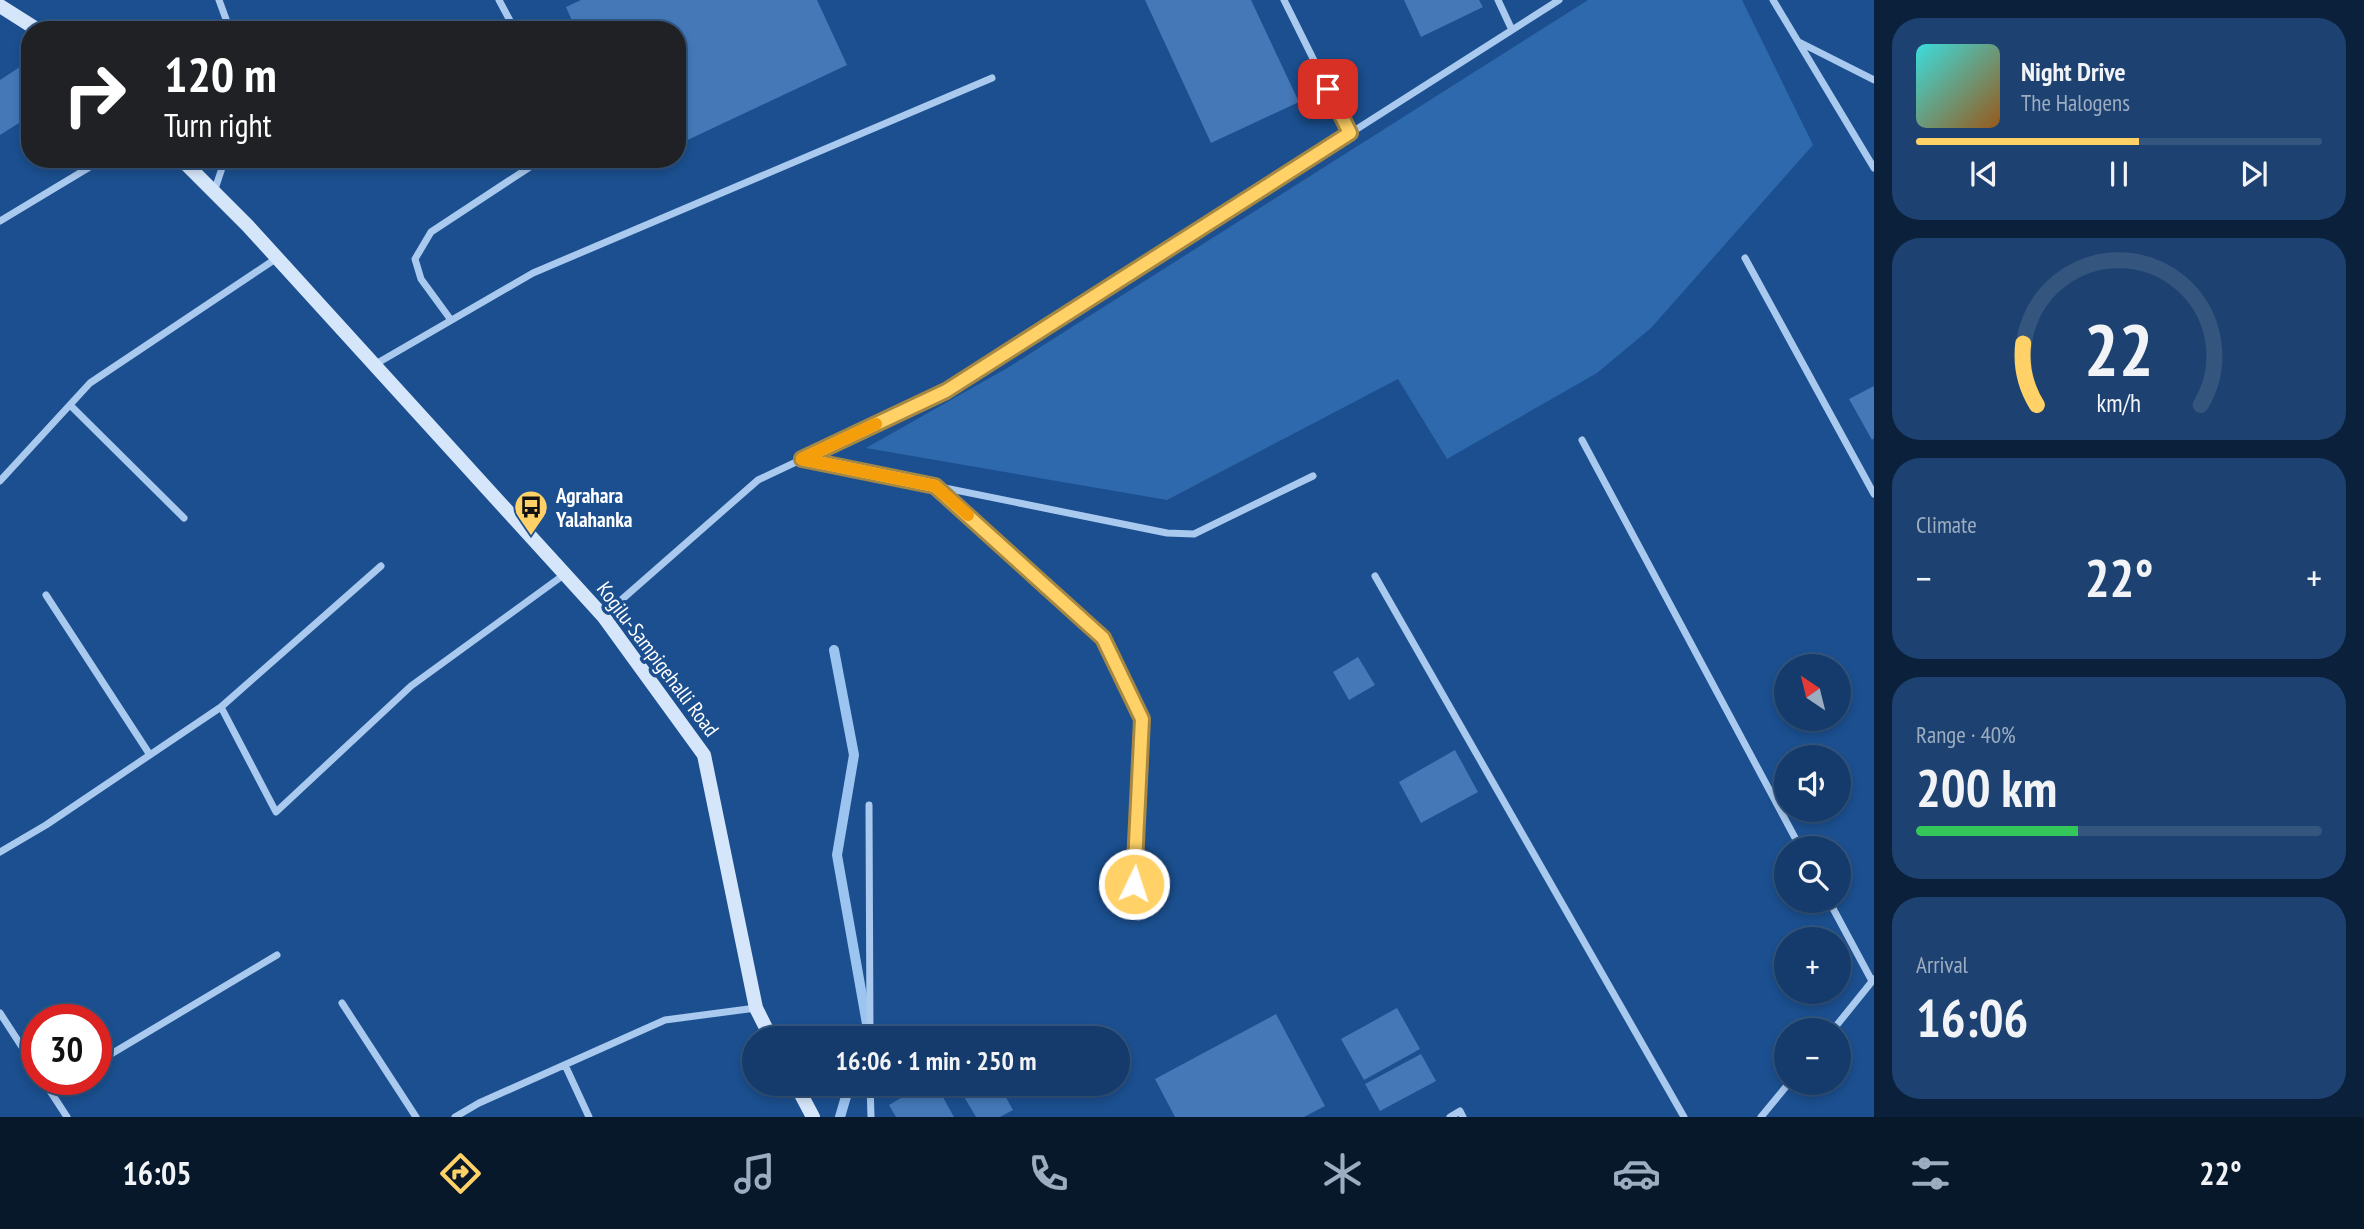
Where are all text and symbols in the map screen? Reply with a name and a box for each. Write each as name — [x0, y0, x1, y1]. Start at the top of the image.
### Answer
text: 120 m — [164, 42, 277, 106]
icon: right — [49, 49, 140, 140]
text: Night Drive — [2021, 55, 2126, 88]
pin — [1298, 59, 1358, 119]
icon: arrive — [1309, 70, 1347, 108]
text: The Halogens — [2021, 88, 2130, 117]
text: Turn right — [164, 104, 272, 146]
icon: previous — [1965, 155, 2003, 193]
icon: pause — [2100, 155, 2138, 193]
icon: next — [2235, 155, 2273, 193]
text: 22 — [2084, 301, 2154, 395]
text: km/h — [2097, 386, 2141, 418]
place label: Agrahara Yalahanka — [555, 482, 633, 533]
bus stop icon: Agrahara Yalahanka — [512, 488, 550, 537]
text: Climate — [1916, 510, 1977, 539]
text: 22° — [2085, 544, 2153, 611]
text: − — [1916, 553, 1932, 602]
text: + — [2306, 553, 2322, 602]
street label: Kogilu-Sampigehalli Road — [591, 576, 725, 742]
north arrow — [1774, 654, 1852, 732]
map controls — [1774, 654, 1851, 1095]
text: Range · 40% — [1916, 720, 2016, 749]
button: sound — [1774, 745, 1851, 822]
text: 200 km — [1916, 754, 2057, 821]
button: search — [1774, 836, 1851, 913]
position arrow — [1097, 847, 1171, 921]
button: + — [1774, 927, 1851, 1004]
text: Arrival — [1916, 950, 1968, 979]
text: 16:06 — [1916, 984, 2028, 1051]
speed limit sign: 30 — [21, 1004, 112, 1095]
button: − — [1774, 1018, 1851, 1095]
text: 16:06 · 1 min · 250 m — [836, 1044, 1036, 1077]
icon: directions — [436, 1149, 485, 1198]
icon: music — [730, 1149, 779, 1198]
icon: phone — [1024, 1149, 1073, 1198]
icon: climate — [1318, 1149, 1367, 1198]
icon: car — [1612, 1149, 1661, 1198]
icon: filters — [1906, 1149, 1955, 1198]
text: 16:05 — [122, 1152, 192, 1194]
text: 22° — [2199, 1152, 2242, 1194]

